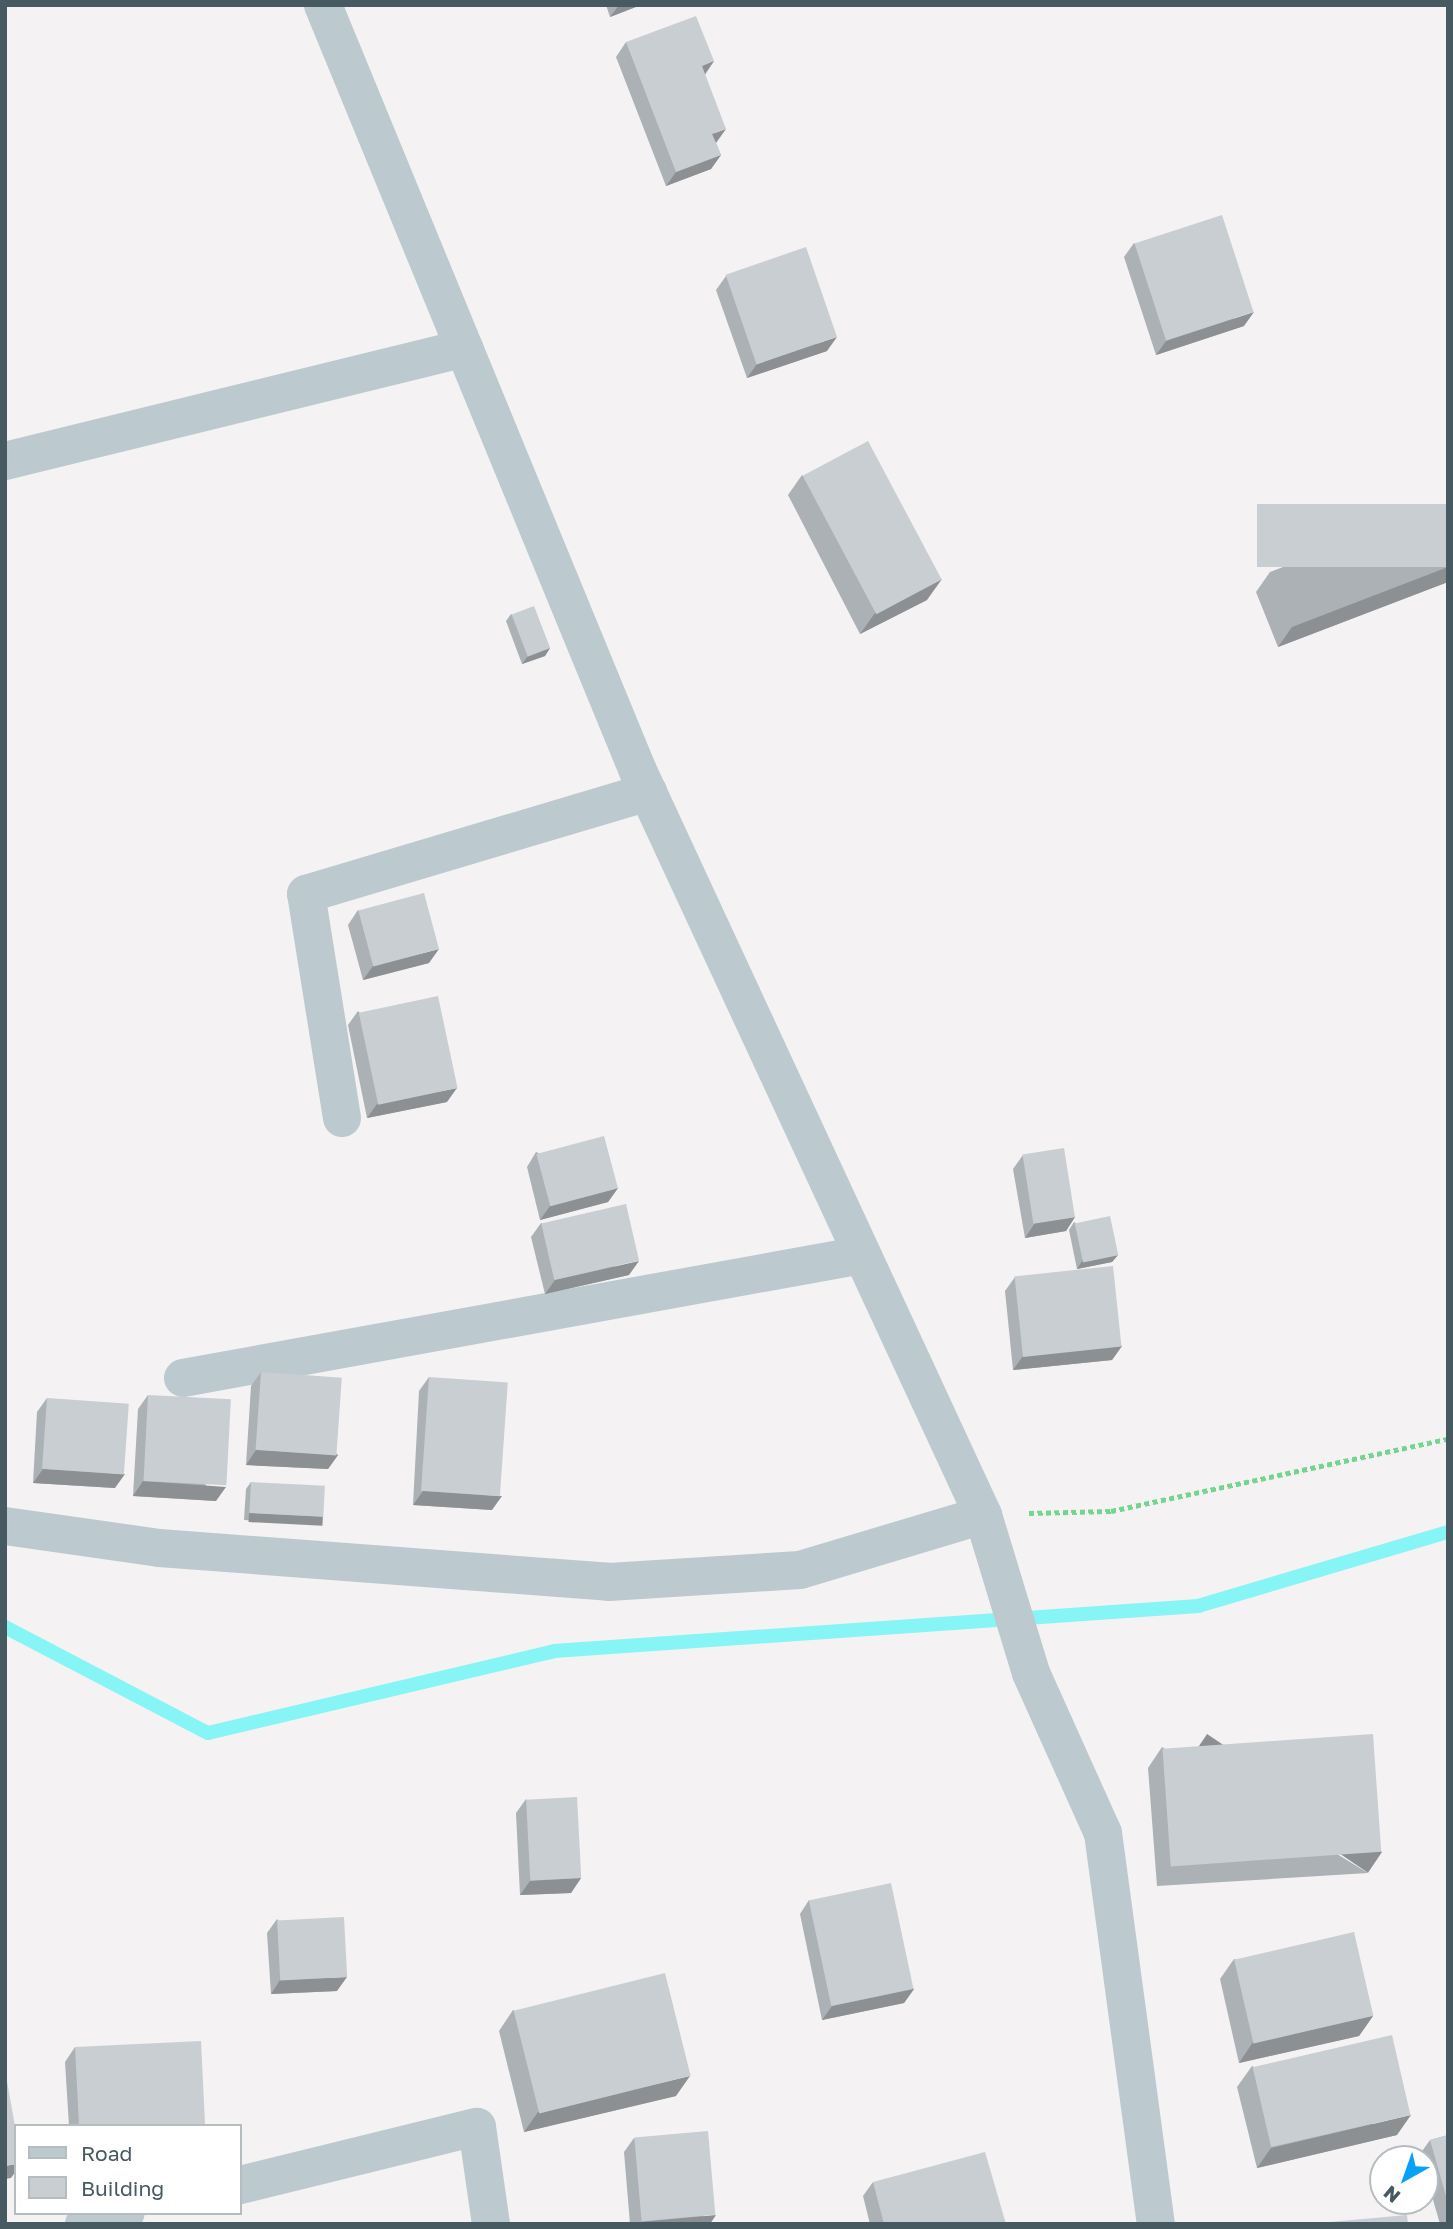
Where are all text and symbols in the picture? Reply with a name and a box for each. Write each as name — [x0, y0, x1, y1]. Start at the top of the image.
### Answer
legend — [14, 2124, 242, 2215]
text: Road — [81, 2140, 132, 2166]
north arrow — [1369, 2145, 1439, 2215]
text: Building — [81, 2175, 164, 2201]
text: N — [1379, 2181, 1404, 2208]

